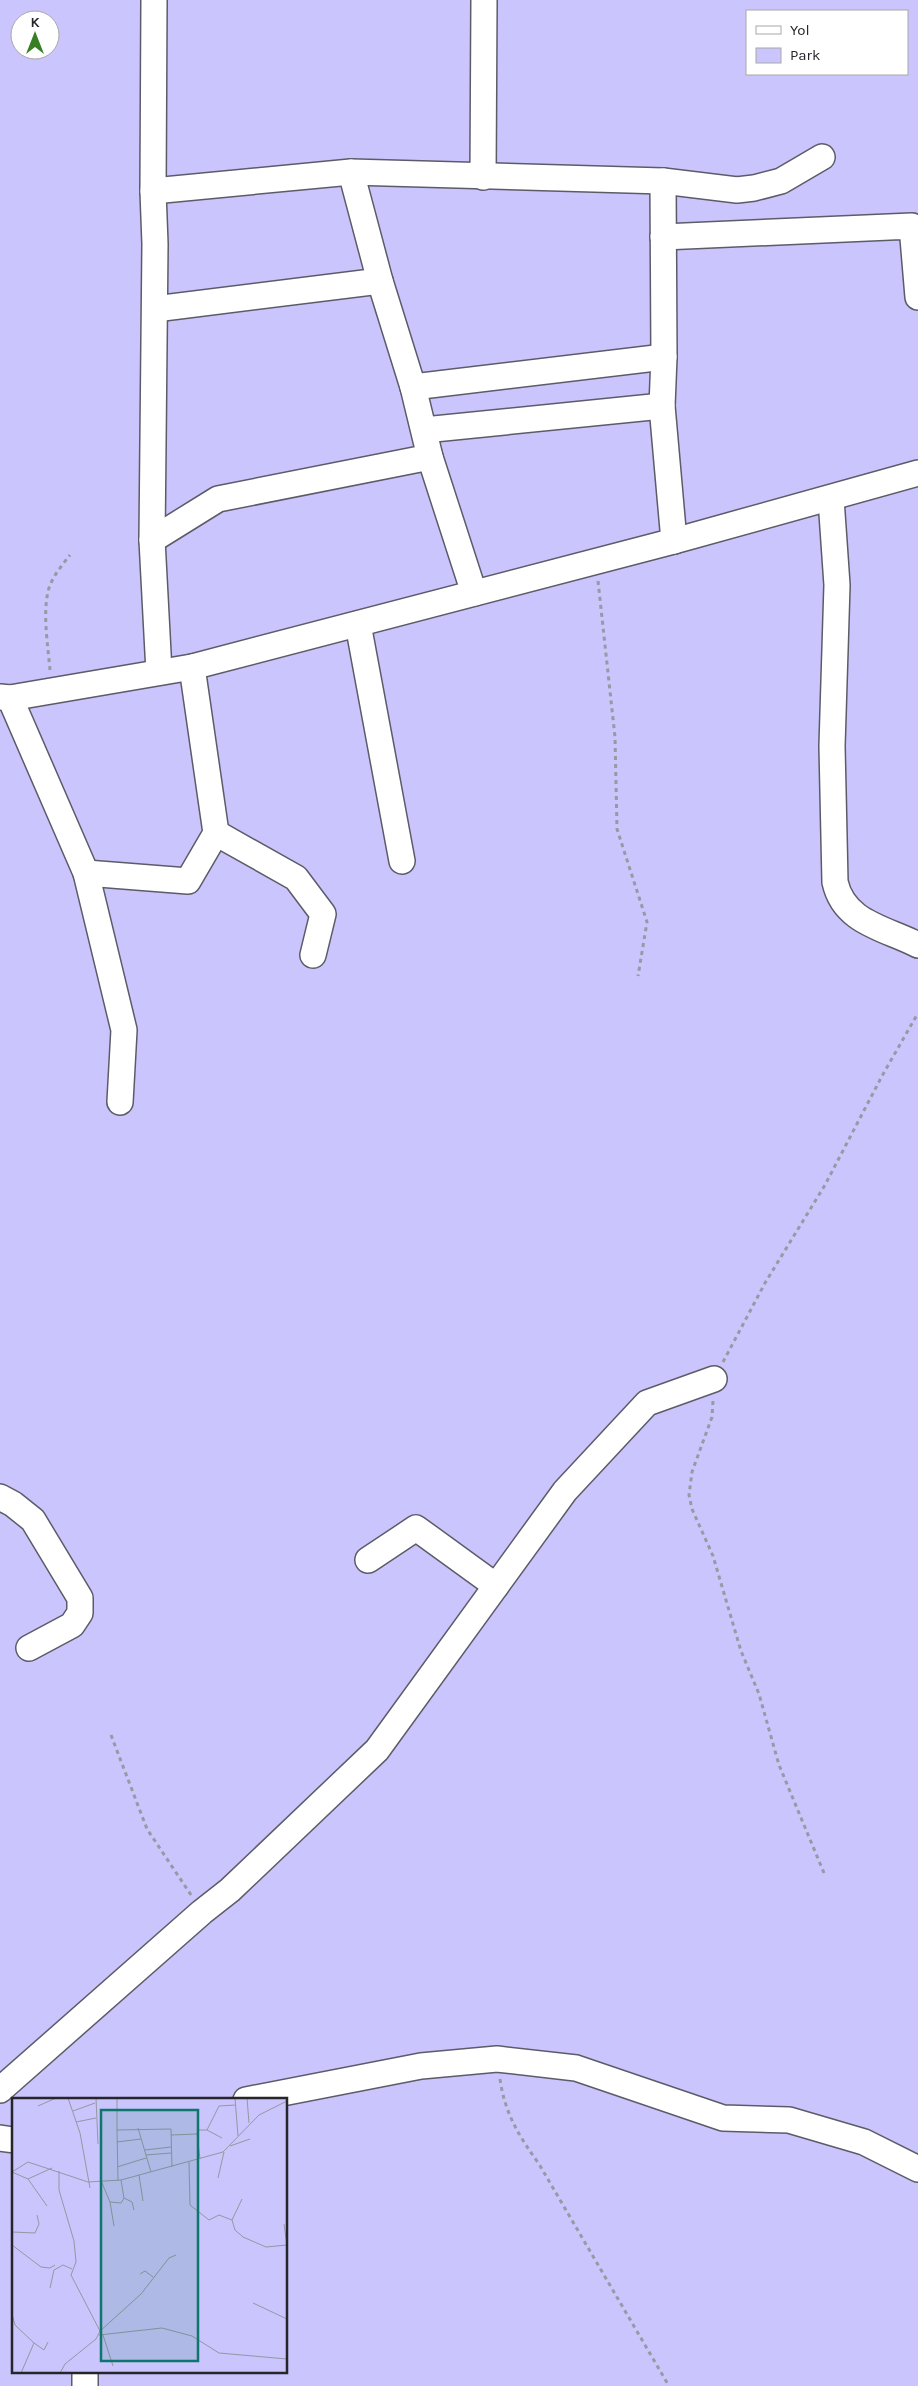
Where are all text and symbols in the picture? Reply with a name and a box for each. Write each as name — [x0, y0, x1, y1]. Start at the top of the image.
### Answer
north arrow — [10, 10, 60, 60]
legend — [746, 10, 908, 75]
text: K — [30, 14, 40, 31]
text: Yol — [790, 21, 810, 39]
text: Park — [790, 46, 820, 64]
inset map — [12, 2098, 288, 2374]

